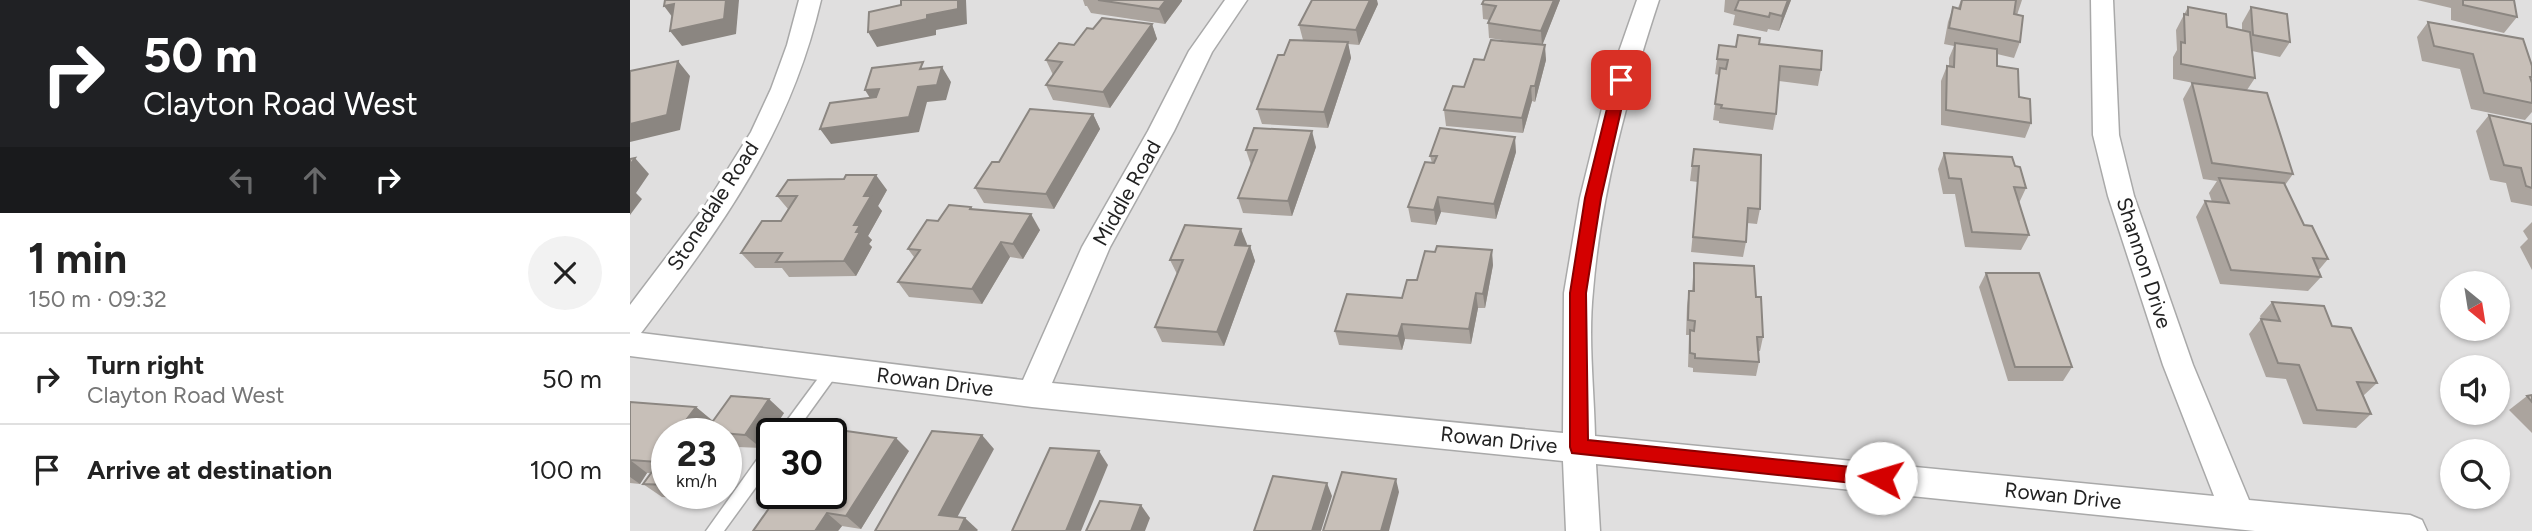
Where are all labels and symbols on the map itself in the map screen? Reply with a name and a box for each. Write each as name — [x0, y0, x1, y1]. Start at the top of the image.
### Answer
pin — [1591, 50, 1651, 110]
street label: Middle Road — [1087, 136, 1166, 250]
street label: Stonedale Road — [662, 137, 764, 275]
street label: Shannon Drive — [2112, 194, 2177, 332]
north arrow — [2440, 271, 2510, 341]
street label: Rowan Drive — [875, 362, 995, 401]
speed limit sign: 30 — [756, 418, 847, 509]
street label: Rowan Drive — [1439, 421, 1559, 458]
position arrow — [1844, 441, 1918, 515]
street label: Rowan Drive — [2003, 477, 2123, 514]

